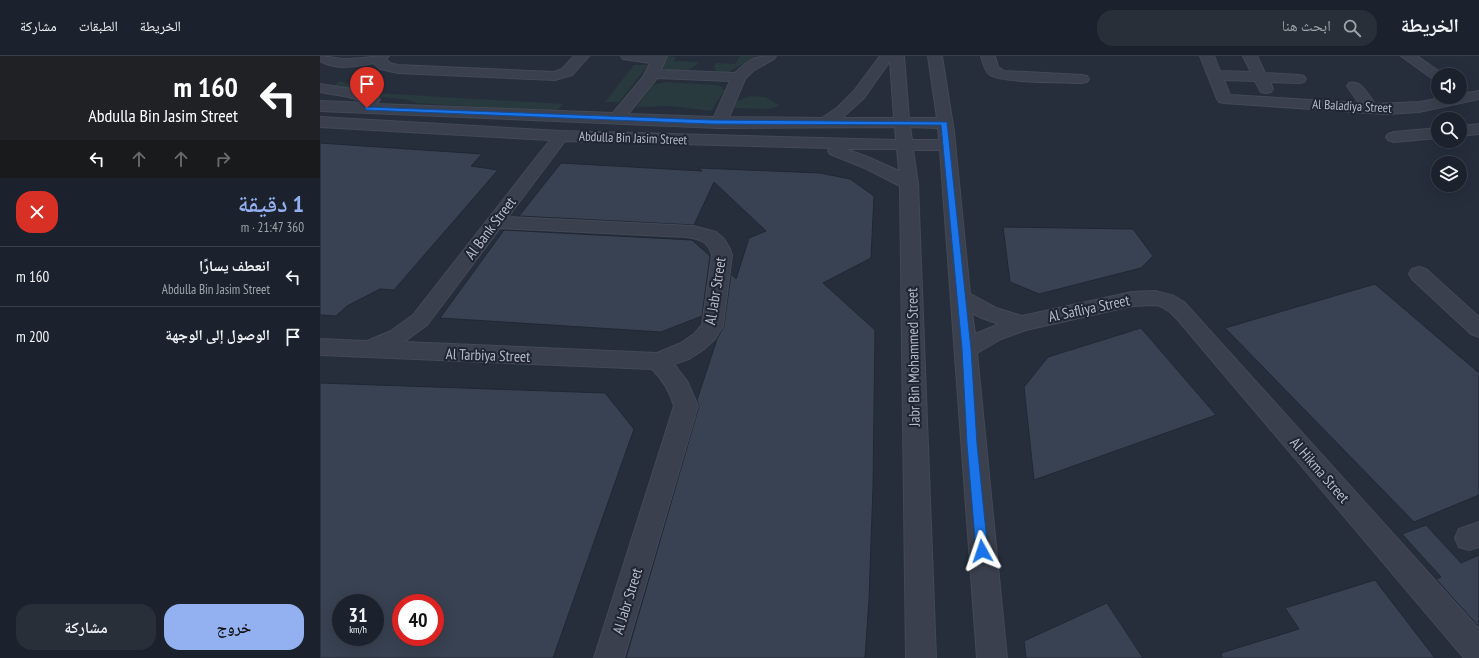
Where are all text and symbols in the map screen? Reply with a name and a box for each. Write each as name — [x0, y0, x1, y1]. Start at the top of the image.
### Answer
search box — [1097, 10, 1377, 46]
text: الخريطة — [1401, 13, 1459, 37]
text: ابحث هنا — [1282, 16, 1331, 35]
text: مشاركة — [20, 17, 57, 35]
text: الطبقات — [79, 17, 118, 35]
text: الخريطة — [140, 17, 181, 35]
icon: search — [1341, 17, 1363, 39]
pin — [350, 67, 384, 108]
text: 160 m — [174, 68, 238, 105]
map controls — [1431, 68, 1467, 192]
button: sound — [1431, 68, 1467, 104]
icon: left — [252, 72, 304, 124]
icon: arrive — [356, 73, 378, 95]
street label: Al Baladiya Street — [1312, 95, 1393, 117]
text: Abdulla Bin Jasim Street — [88, 104, 238, 127]
button: search — [1431, 112, 1467, 148]
street label: Abdulla Bin Jasim Street — [579, 128, 688, 148]
icon: left — [86, 148, 108, 170]
icon: ahead — [128, 148, 150, 170]
icon: ahead — [170, 148, 192, 170]
icon: right — [212, 148, 234, 170]
button: layers — [1431, 156, 1467, 192]
text: 1 دقيقة — [238, 188, 304, 219]
button: close — [16, 191, 58, 233]
street label: Al Bank Street — [460, 193, 520, 263]
text: 360 m · 21:47 — [241, 219, 304, 236]
text: انعطف يسارًا — [199, 256, 270, 275]
street label: Al Jabr Street — [700, 256, 730, 326]
icon: left — [282, 266, 304, 288]
text: 160 m — [16, 267, 49, 286]
text: Abdulla Bin Jasim Street — [162, 281, 270, 298]
street label: Jabr Bin Mohammed Street — [902, 288, 924, 427]
street label: Al Safliya Street — [1047, 290, 1131, 326]
text: الوصول إلى الوجهة — [165, 325, 270, 344]
icon: arrive — [282, 326, 304, 348]
text: 200 m — [16, 327, 49, 346]
street label: Al Tarbiya Street — [445, 344, 531, 366]
street label: Al Hikma Street — [1286, 433, 1354, 507]
position arrow — [961, 530, 1003, 572]
street label: Al Jabr Street — [608, 566, 646, 636]
speed limit sign: 40 — [392, 594, 444, 646]
text: 31 — [348, 602, 368, 628]
button: مشاركة — [16, 604, 156, 650]
button: خروج — [164, 604, 304, 650]
text: km/h — [349, 623, 367, 636]

